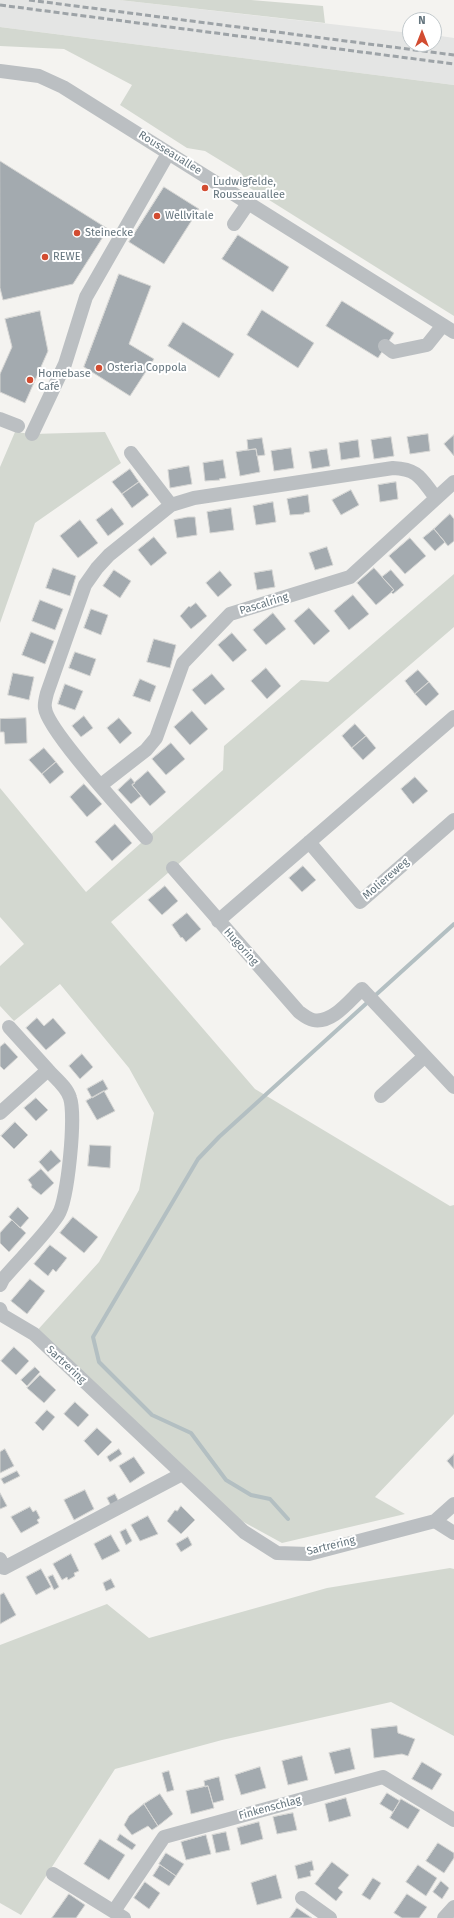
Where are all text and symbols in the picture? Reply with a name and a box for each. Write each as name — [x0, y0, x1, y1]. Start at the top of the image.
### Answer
north arrow — [402, 12, 442, 52]
text: N — [418, 14, 426, 27]
street label: Rousseauallee — [136, 128, 204, 178]
place label: Ludwigfelde, Rousseauallee — [213, 175, 285, 201]
marker: Ludwigfelde, Rousseauallee — [200, 183, 210, 193]
place label: Wellvitale — [165, 209, 214, 223]
marker: Wellvitale — [152, 211, 162, 221]
place label: Steinecke — [85, 226, 133, 240]
marker: Steinecke — [72, 228, 82, 238]
place label: REWE — [53, 250, 81, 264]
marker: REWE — [40, 252, 50, 262]
place label: Osteria Coppola — [107, 361, 187, 375]
marker: Osteria Coppola — [94, 363, 104, 373]
place label: Homebase Café — [38, 367, 91, 393]
marker: Homebase Café — [25, 375, 35, 385]
street label: Pascalring — [238, 590, 290, 618]
street label: Moliereweg — [360, 855, 412, 903]
street label: Hugoring — [221, 926, 261, 968]
street label: Sartrering — [43, 1343, 89, 1387]
street label: Sartrering — [305, 1534, 357, 1558]
street label: Finkenschlag — [237, 1793, 303, 1823]

